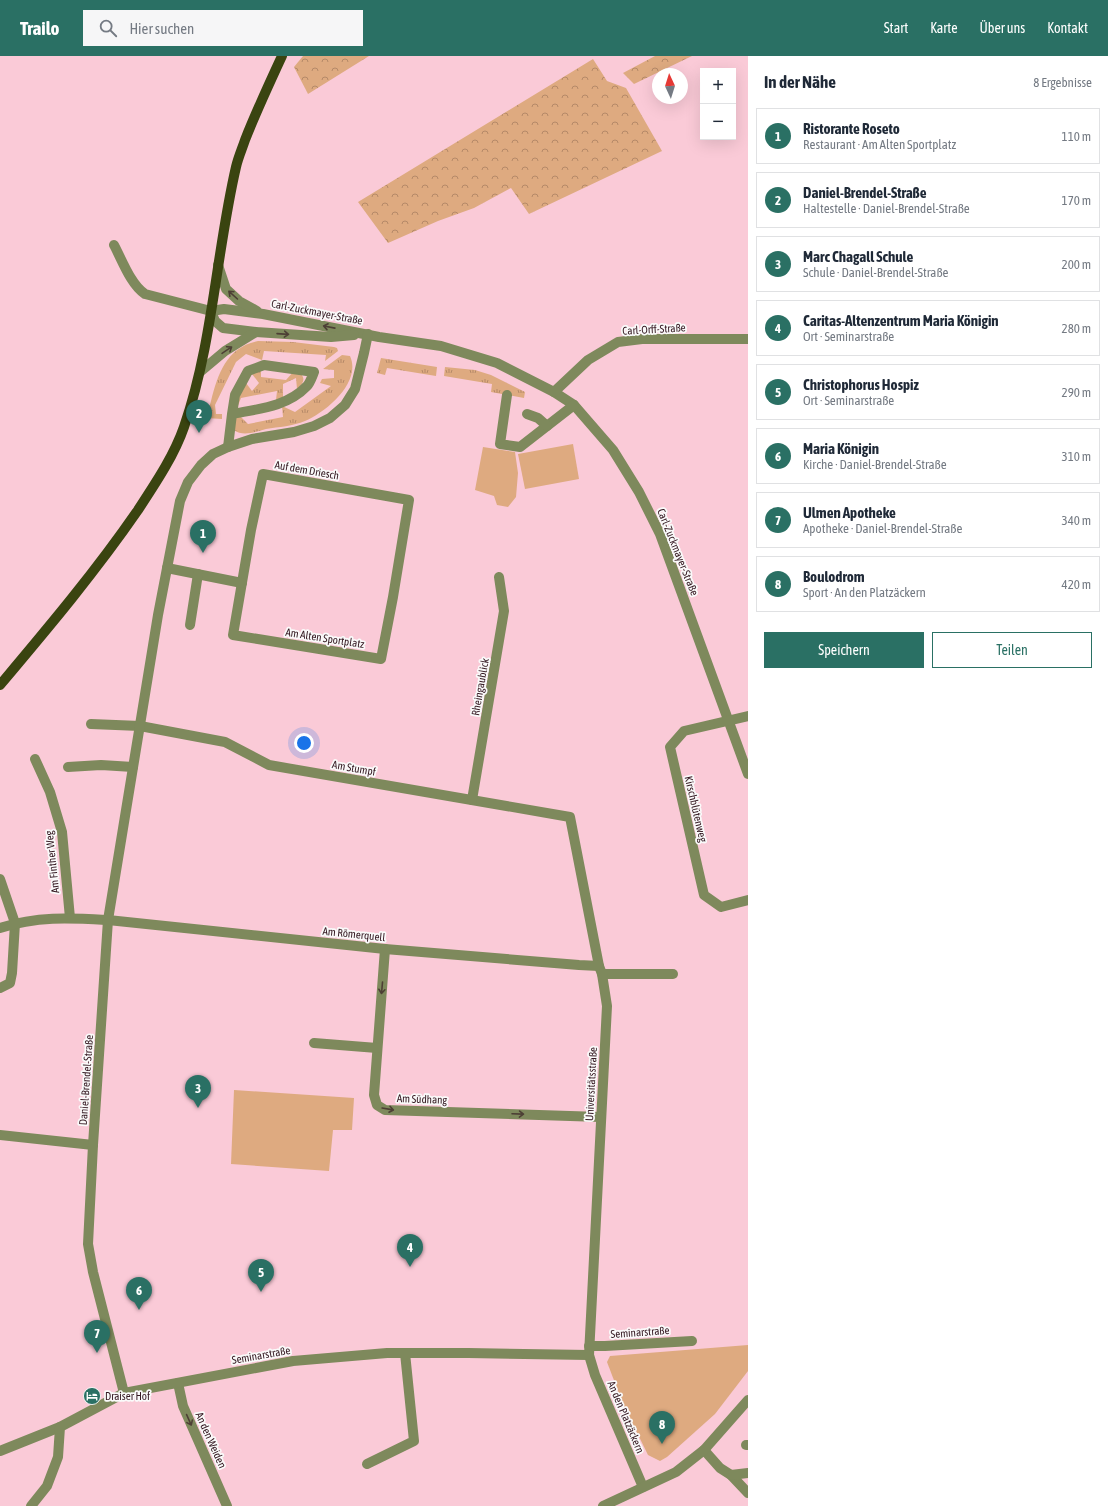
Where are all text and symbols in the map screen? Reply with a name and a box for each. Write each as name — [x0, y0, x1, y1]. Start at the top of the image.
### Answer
search box — [83, 10, 363, 46]
text: Trailo — [20, 17, 59, 39]
icon: search — [97, 17, 119, 39]
text: Hier suchen — [129, 20, 194, 37]
text: Start — [884, 20, 908, 36]
text: Karte — [930, 20, 958, 36]
text: Über uns — [980, 20, 1025, 36]
text: Kontakt — [1047, 20, 1088, 36]
north arrow — [652, 68, 688, 104]
map controls — [700, 68, 736, 140]
button: + — [700, 68, 736, 104]
text: In der Nähe — [764, 72, 836, 92]
text: 8 Ergebnisse — [1033, 75, 1092, 90]
button: − — [700, 104, 736, 140]
text: Ristorante Roseto — [803, 120, 900, 137]
text: 1 — [775, 129, 781, 144]
text: 110 m — [1062, 129, 1091, 144]
text: Restaurant · Am Alten Sportplatz — [803, 137, 956, 152]
text: Daniel-Brendel-Straße — [803, 184, 926, 201]
text: 2 — [775, 193, 781, 208]
text: 170 m — [1062, 193, 1091, 208]
text: Haltestelle · Daniel-Brendel-Straße — [803, 201, 970, 216]
text: Marc Chagall Schule — [803, 248, 913, 265]
text: 3 — [775, 257, 781, 272]
text: 200 m — [1062, 257, 1091, 272]
text: Schule · Daniel-Brendel-Straße — [803, 265, 948, 280]
one-way arrow — [228, 290, 238, 300]
street label: Carl-Zuckmayer-Straße — [270, 297, 364, 327]
text: Caritas-Altenzentrum Maria Königin — [803, 312, 999, 329]
street label: Carl-Orff-Straße — [622, 321, 686, 337]
text: 4 — [775, 321, 781, 336]
text: 280 m — [1062, 321, 1091, 336]
one-way arrow — [323, 323, 336, 331]
text: Ort · Seminarstraße — [803, 329, 894, 344]
one-way arrow — [276, 330, 289, 337]
one-way arrow — [221, 346, 232, 354]
text: Christophorus Hospiz — [803, 376, 919, 393]
text: 5 — [775, 385, 781, 400]
text: 290 m — [1062, 385, 1091, 400]
text: Ort · Seminarstraße — [803, 393, 894, 408]
pin: 2 — [186, 400, 212, 433]
text: Maria Königin — [803, 440, 879, 457]
text: 6 — [775, 449, 781, 464]
text: 310 m — [1062, 449, 1091, 464]
text: Kirche · Daniel-Brendel-Straße — [803, 457, 947, 472]
street label: Auf dem Driesch — [274, 458, 340, 482]
text: Ulmen Apotheke — [803, 504, 896, 521]
street label: Carl-Zuckmayer-Straße — [655, 507, 701, 597]
text: 7 — [775, 513, 781, 528]
text: 340 m — [1062, 513, 1091, 528]
pin: 1 — [190, 520, 216, 553]
text: Apotheke · Daniel-Brendel-Straße — [803, 521, 962, 536]
text: Boulodrom — [803, 568, 865, 585]
text: 8 — [775, 577, 781, 592]
text: 420 m — [1062, 577, 1091, 592]
text: Sport · An den Platzäckern — [803, 585, 926, 600]
street label: Am Alten Sportplatz — [285, 626, 365, 650]
button: Speichern — [764, 632, 924, 668]
button: Teilen — [932, 632, 1092, 668]
street label: Rheingaublick — [469, 657, 491, 717]
your location — [294, 733, 314, 753]
street label: Am Stumpf — [331, 758, 377, 778]
street label: Kirschblütenweg — [683, 775, 709, 843]
street label: Am Finther Weg — [43, 830, 61, 894]
street label: Am Römerquell — [322, 925, 386, 943]
one-way arrow — [379, 981, 386, 994]
street label: Daniel-Brendel-Straße — [77, 1034, 95, 1126]
street label: Universitätsstraße — [583, 1047, 599, 1121]
pin: 3 — [185, 1075, 211, 1108]
street label: Am Südhang — [397, 1092, 448, 1106]
one-way arrow — [381, 1105, 394, 1113]
one-way arrow — [511, 1111, 524, 1118]
pin: 4 — [397, 1234, 423, 1267]
pin: 5 — [248, 1259, 274, 1292]
pin: 6 — [126, 1277, 152, 1310]
pin: 7 — [84, 1320, 110, 1353]
street label: Seminarstraße — [610, 1324, 670, 1340]
street label: Seminarstraße — [231, 1344, 291, 1366]
street label: An den Platzäckern — [605, 1379, 647, 1455]
hotel icon: Draiser Hof — [82, 1386, 102, 1406]
place label: Draiser Hof — [105, 1390, 150, 1402]
street label: An den Weiden — [193, 1410, 229, 1470]
pin: 8 — [649, 1411, 675, 1444]
one-way arrow — [186, 1414, 193, 1426]

